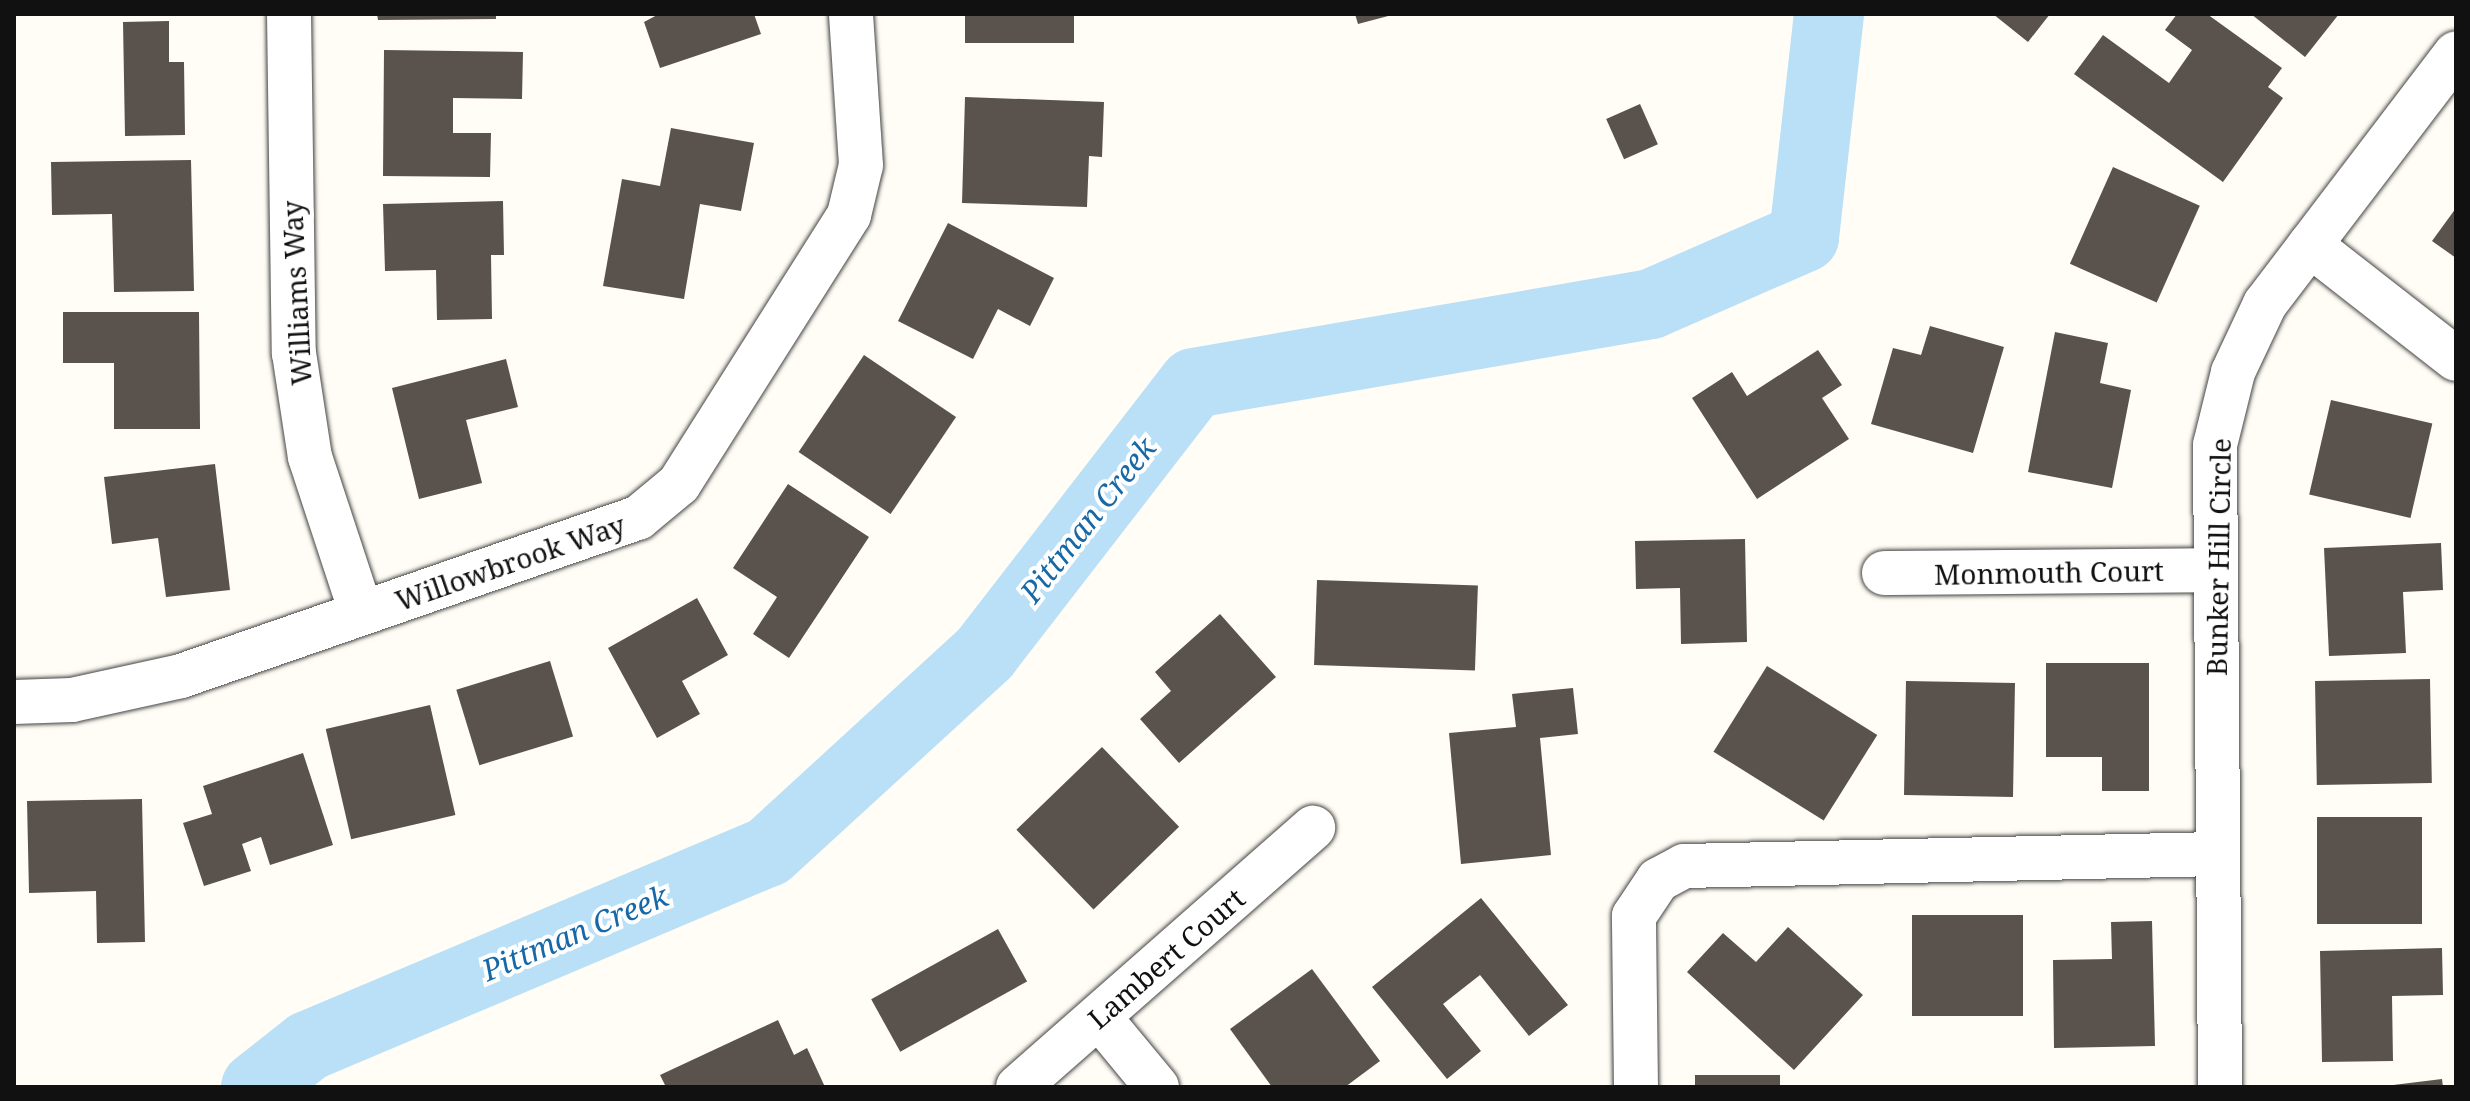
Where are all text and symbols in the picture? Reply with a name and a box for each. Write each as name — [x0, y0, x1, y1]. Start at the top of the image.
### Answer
street label: Williams Way — [274, 200, 318, 386]
water label: Pittman Creek — [1013, 431, 1163, 609]
street label: Bunker Hill Circle — [2199, 438, 2237, 676]
street label: Willowbrook Way — [391, 507, 629, 617]
street label: Monmouth Court — [1934, 553, 2164, 591]
water label: Pittman Creek — [477, 878, 673, 988]
street label: Lambert Court — [1081, 881, 1251, 1035]

